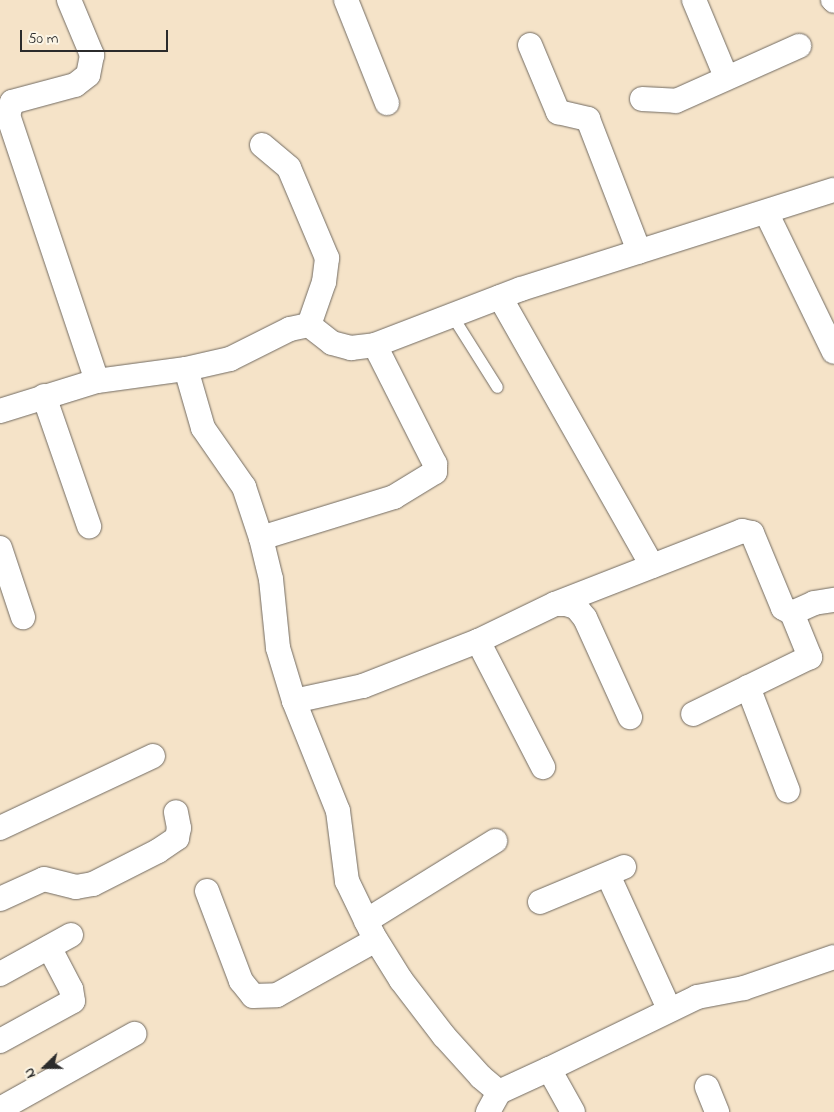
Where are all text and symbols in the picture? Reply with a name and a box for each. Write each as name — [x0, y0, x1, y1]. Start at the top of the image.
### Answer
scale bar — [22, 20, 170, 52]
text: 50 m — [28, 28, 58, 50]
north arrow — [20, 1042, 70, 1092]
text: N — [19, 1064, 42, 1081]

